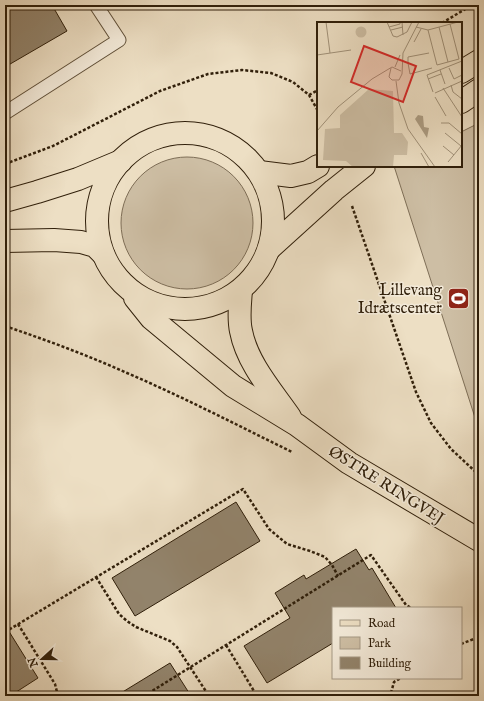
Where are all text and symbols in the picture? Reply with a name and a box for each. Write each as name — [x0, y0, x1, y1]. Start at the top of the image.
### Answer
inset map — [317, 22, 462, 167]
place label: Lillevang Idrætscenter — [358, 281, 442, 319]
sports icon: Lillevang Idrætscenter — [445, 285, 471, 311]
street label: ØSTRE RINGVEJ — [324, 442, 448, 530]
legend — [332, 607, 462, 679]
text: Road — [368, 616, 396, 631]
text: Park — [368, 636, 391, 651]
north arrow — [22, 639, 62, 679]
text: N — [25, 655, 42, 670]
text: Building — [368, 656, 412, 671]

